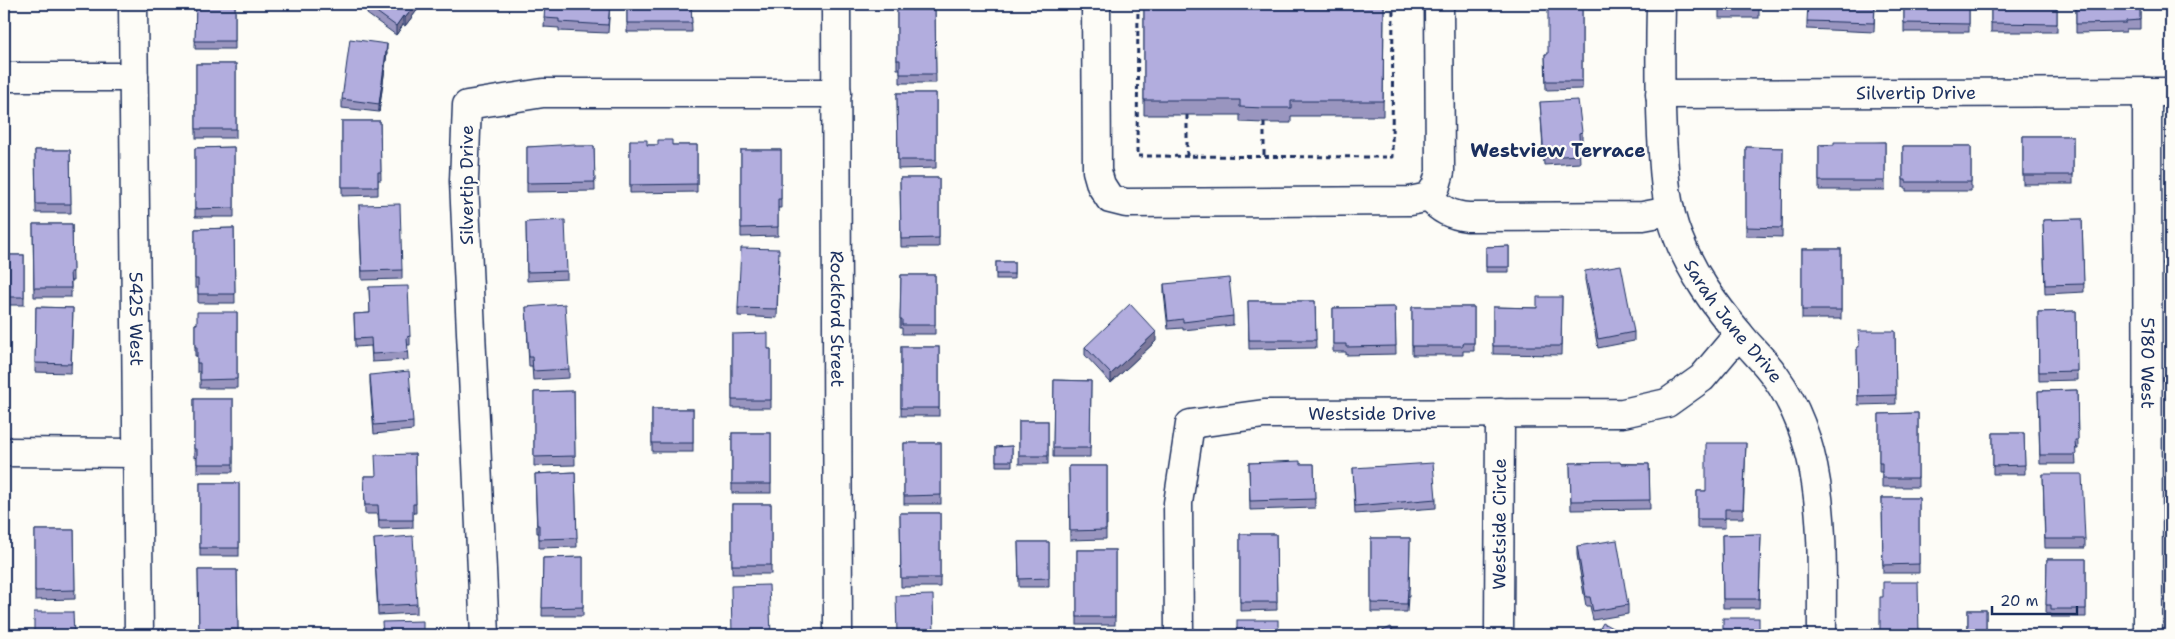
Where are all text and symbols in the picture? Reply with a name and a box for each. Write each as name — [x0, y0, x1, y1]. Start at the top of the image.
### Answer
street label: Silvertip Drive — [1856, 81, 1976, 105]
street label: Silvertip Drive — [455, 125, 479, 245]
district label: Westview Terrace — [1470, 138, 1646, 163]
street label: Rockford Street — [825, 251, 849, 387]
street label: Sarah Jane Drive — [1678, 255, 1788, 388]
street label: 5425 West — [124, 272, 148, 366]
street label: 5180 West — [2135, 317, 2160, 409]
street label: Westside Drive — [1308, 402, 1437, 426]
street label: Westside Circle — [1487, 458, 1512, 590]
scale bar — [1992, 584, 2078, 616]
text: 20 m — [2000, 591, 2039, 611]

